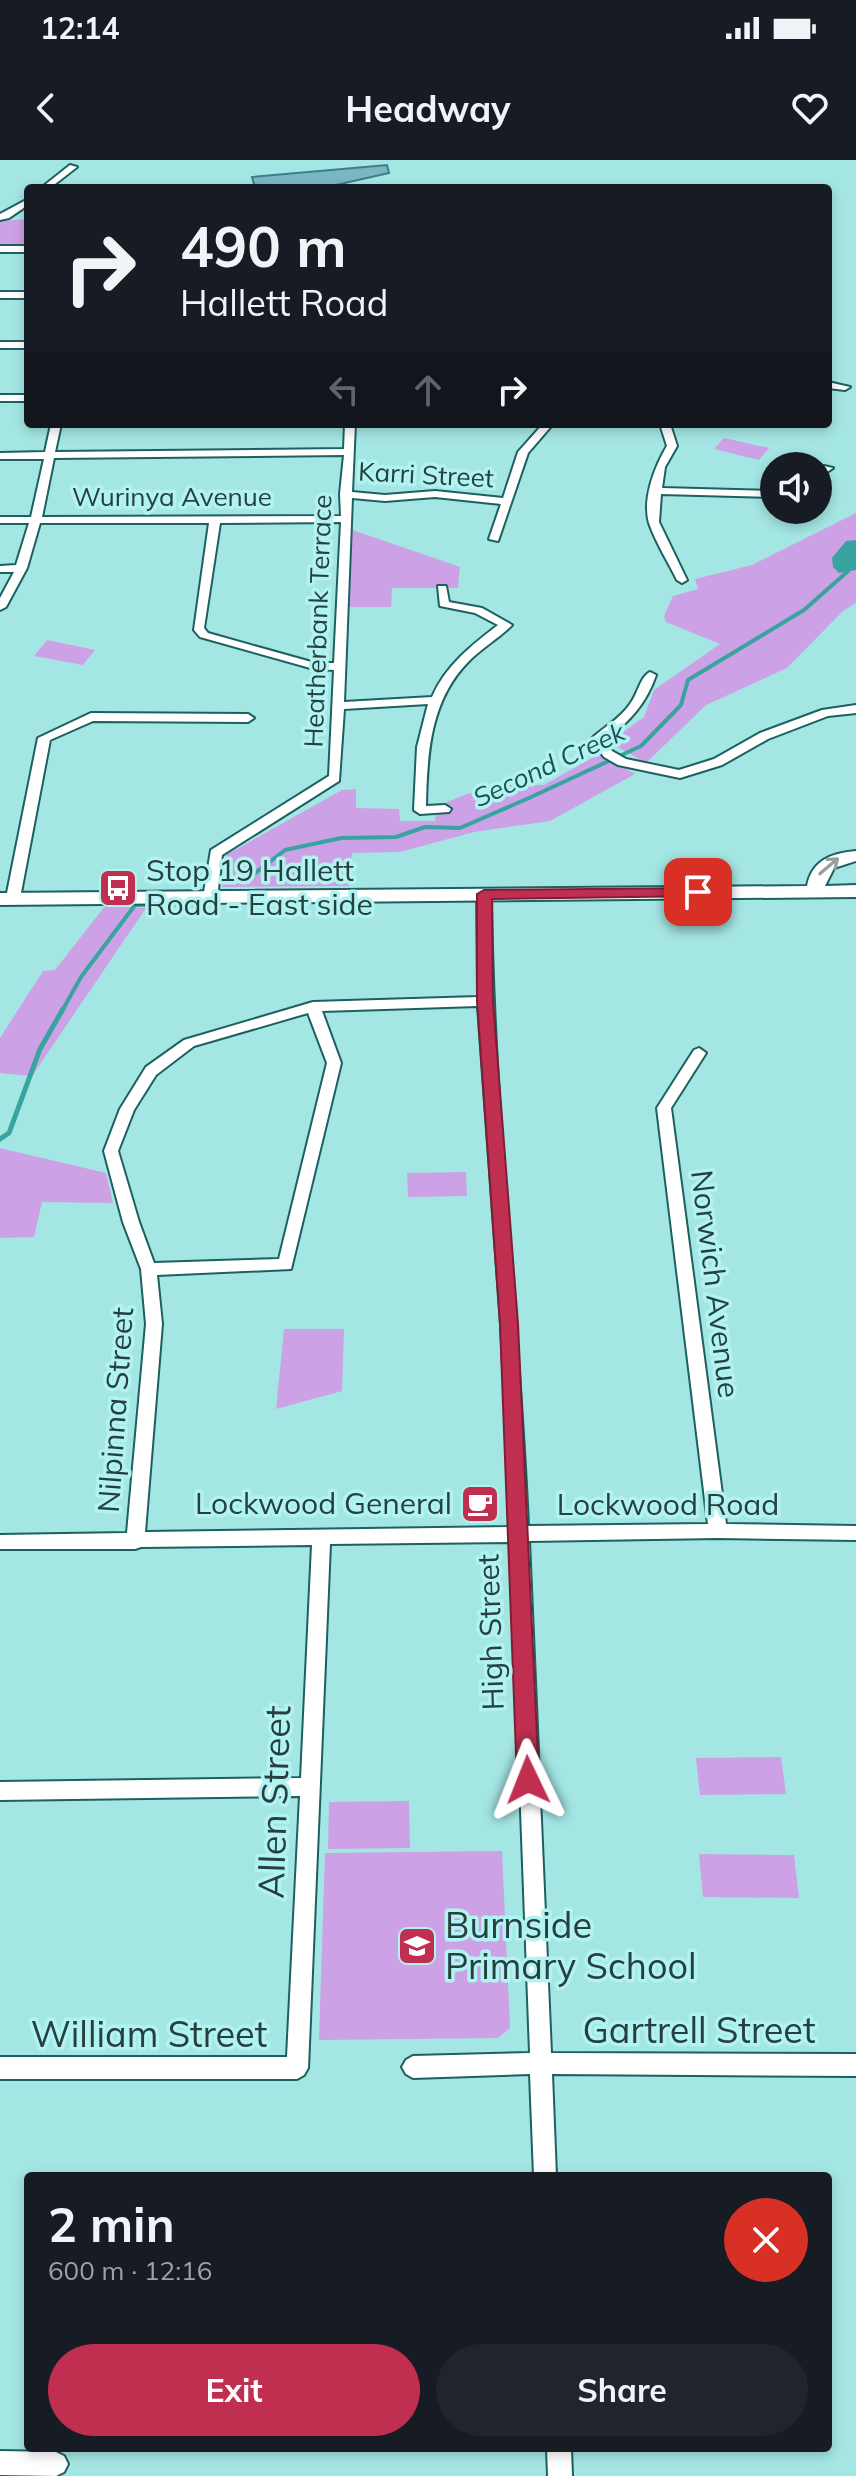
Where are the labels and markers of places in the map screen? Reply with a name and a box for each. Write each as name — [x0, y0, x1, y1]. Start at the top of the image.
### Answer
place label: Stop 19 Hallett Road - East side — [146, 851, 373, 923]
pin — [664, 858, 732, 926]
bus stop icon: Stop 19 Hallett Road - East side — [97, 867, 139, 909]
cafe icon: Lockwood General — [459, 1483, 501, 1525]
place label: Lockwood General — [195, 1484, 452, 1522]
place label: Burnside Primary School — [445, 1902, 697, 1988]
school or university icon: Burnside Primary School — [396, 1925, 438, 1967]

